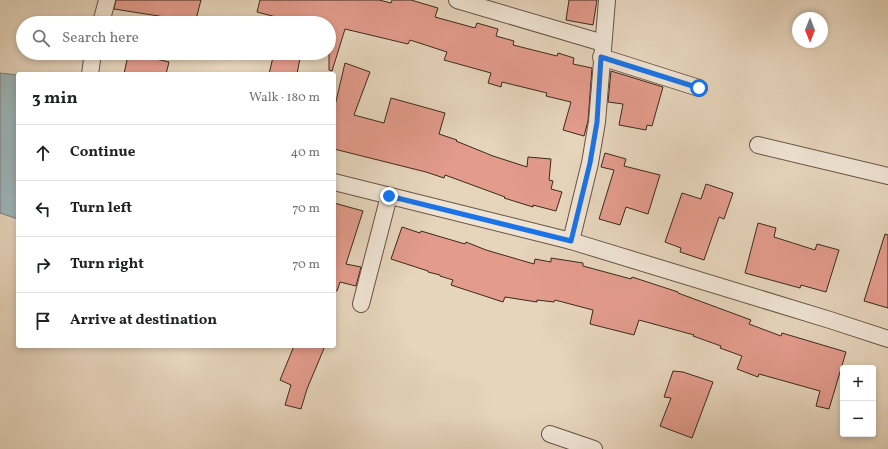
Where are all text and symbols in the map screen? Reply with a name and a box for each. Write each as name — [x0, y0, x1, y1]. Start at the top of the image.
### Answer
north arrow — [792, 12, 828, 48]
search box — [16, 16, 336, 60]
icon: search — [30, 27, 52, 49]
text: Search here — [62, 28, 139, 49]
route start — [690, 79, 708, 97]
text: 3 min — [32, 87, 78, 110]
text: Walk · 180 m — [249, 89, 320, 107]
icon: ahead — [32, 142, 54, 164]
text: Continue — [70, 142, 135, 163]
text: 40 m — [291, 144, 320, 162]
route end — [380, 187, 398, 205]
icon: left — [32, 198, 54, 220]
text: Turn left — [70, 198, 132, 219]
text: 70 m — [292, 200, 320, 218]
icon: right — [32, 254, 54, 276]
text: Turn right — [70, 254, 144, 275]
text: 70 m — [292, 256, 320, 274]
icon: arrive — [32, 310, 54, 332]
text: Arrive at destination — [70, 310, 217, 331]
map controls — [840, 365, 876, 437]
button: + — [840, 365, 876, 401]
button: − — [840, 401, 876, 437]

